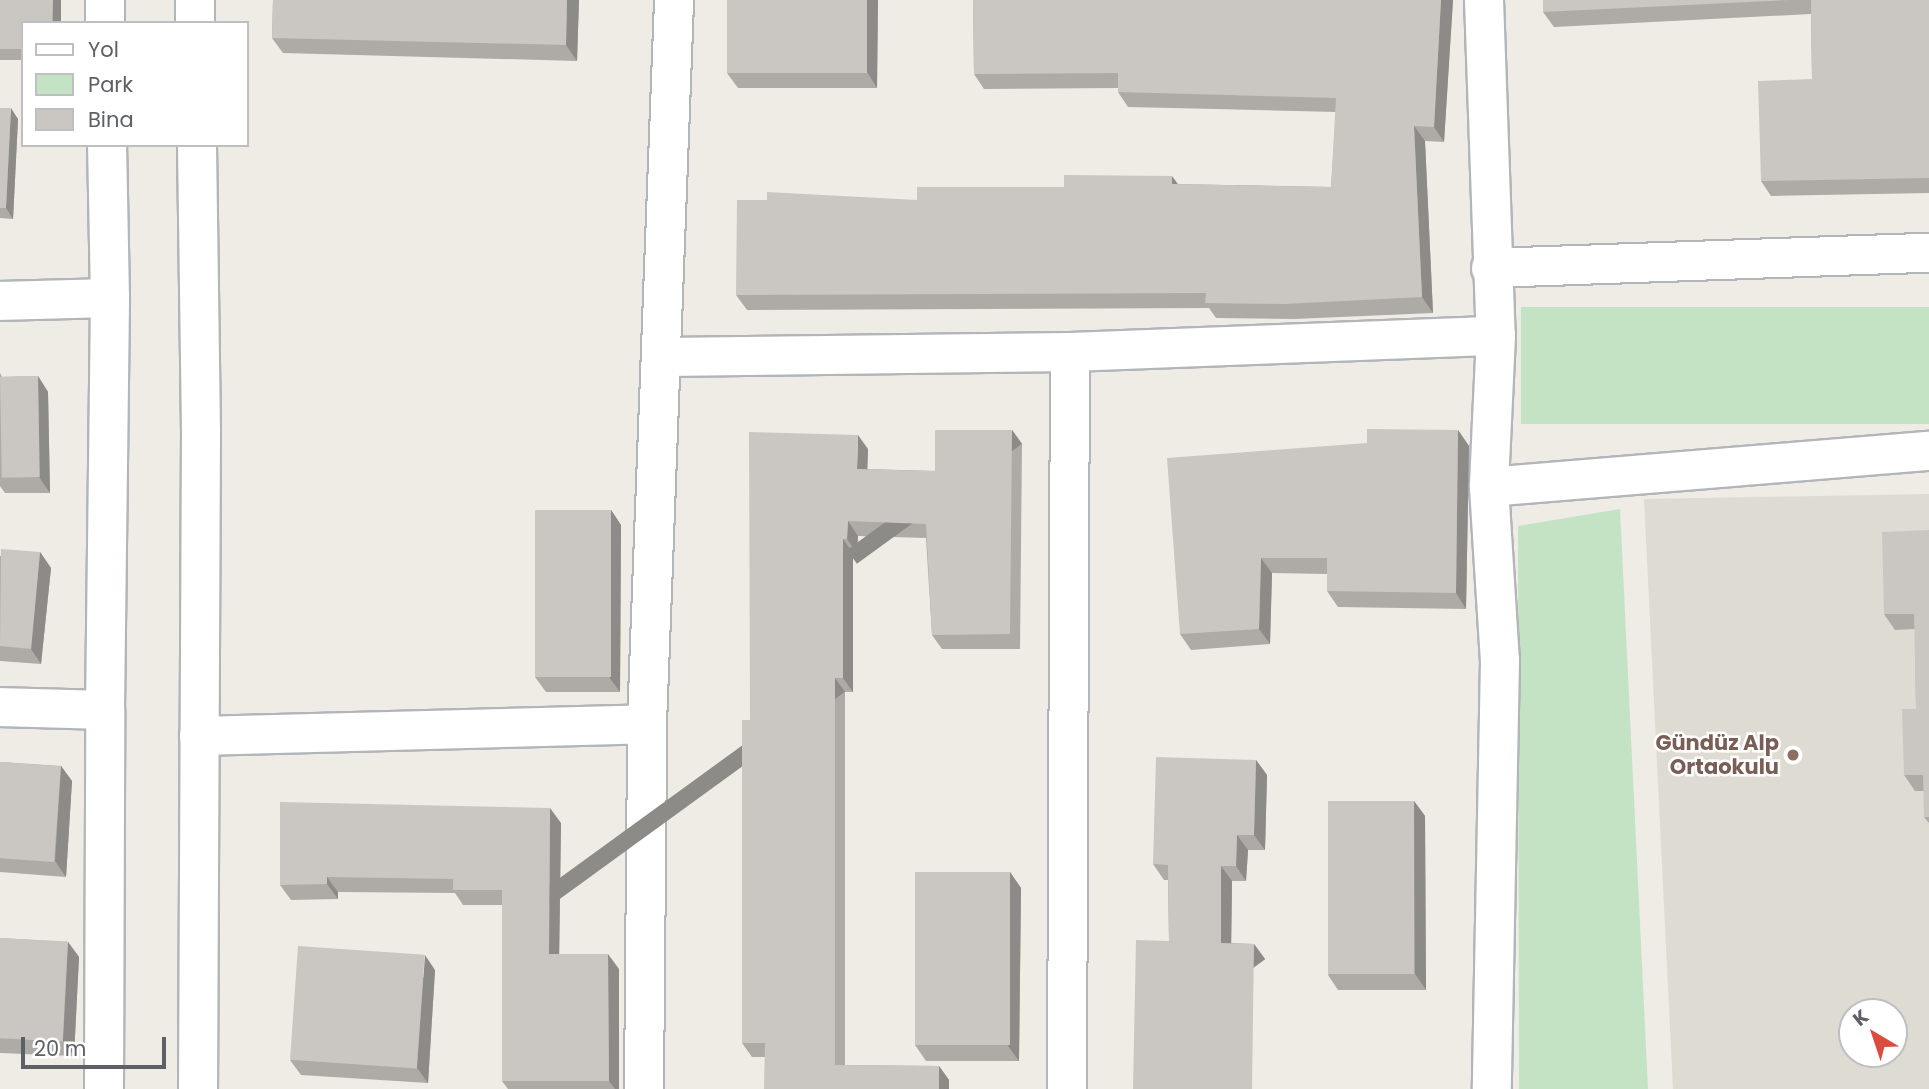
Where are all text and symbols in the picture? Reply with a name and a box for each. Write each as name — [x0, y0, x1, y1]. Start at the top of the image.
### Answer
legend — [21, 21, 248, 147]
text: Yol — [88, 35, 119, 64]
text: Park — [88, 70, 133, 99]
text: Bina — [88, 105, 134, 134]
place label: Gündüz Alp Ortaokulu — [1655, 730, 1779, 780]
marker: Gündüz Alp Ortaokulu — [1785, 747, 1801, 763]
north arrow — [1838, 998, 1908, 1068]
text: K — [1847, 1003, 1874, 1033]
scale bar — [24, 1023, 170, 1066]
text: 20 m — [34, 1034, 87, 1063]

